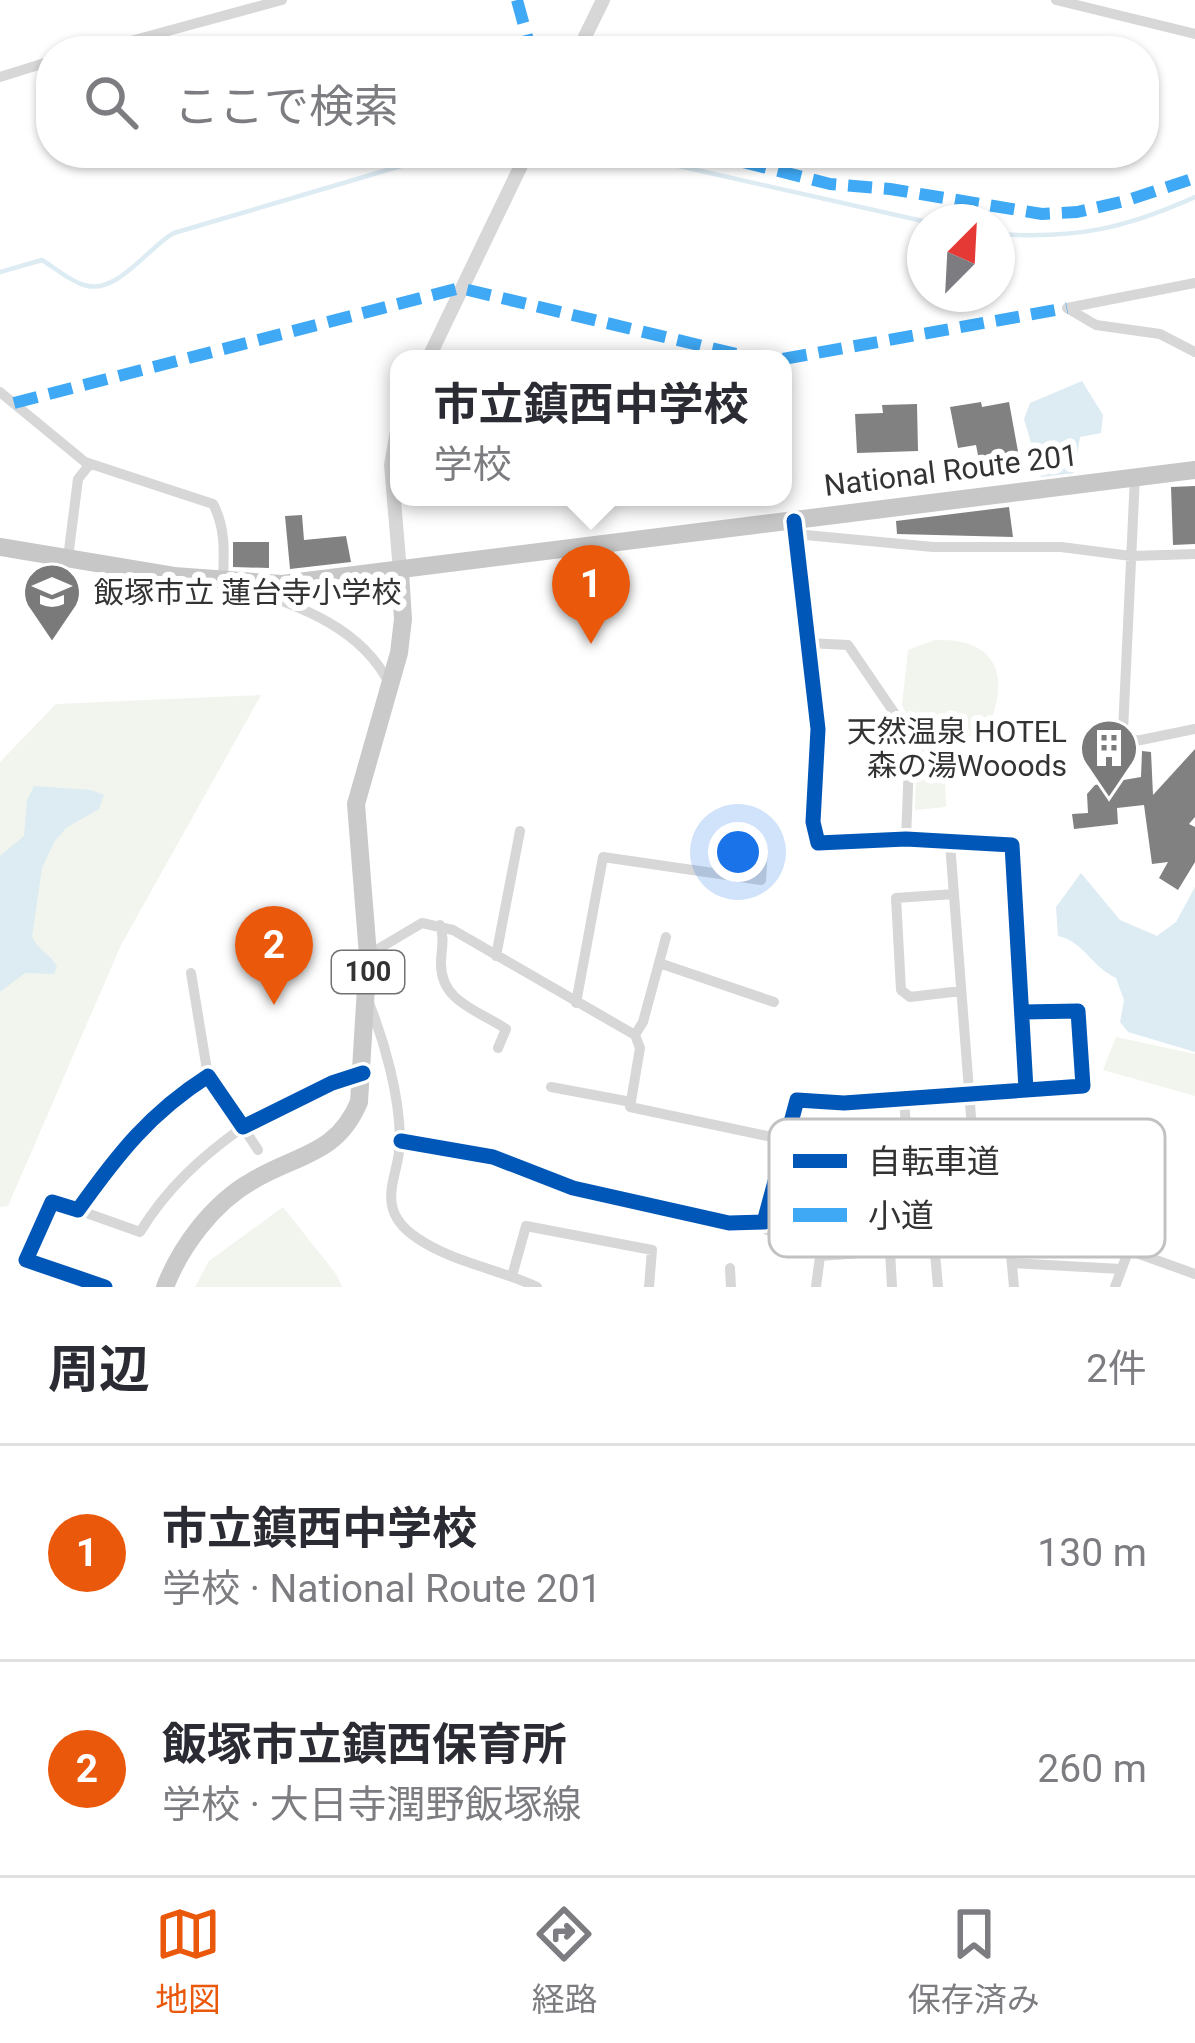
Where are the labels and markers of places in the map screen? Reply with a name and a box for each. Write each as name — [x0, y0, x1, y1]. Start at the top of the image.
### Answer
pin: 1 — [552, 545, 630, 644]
school or university icon: 飯塚市立 蓮台寺小学校 — [21, 561, 83, 643]
place label: 飯塚市立 蓮台寺小学校 — [94, 575, 401, 610]
place label: 天然温泉 HOTEL 森の湯Wooods — [847, 714, 1067, 783]
building icon: 天然温泉 HOTEL 森の湯Wooods — [1078, 717, 1140, 799]
pin: 2 — [235, 906, 313, 1005]

